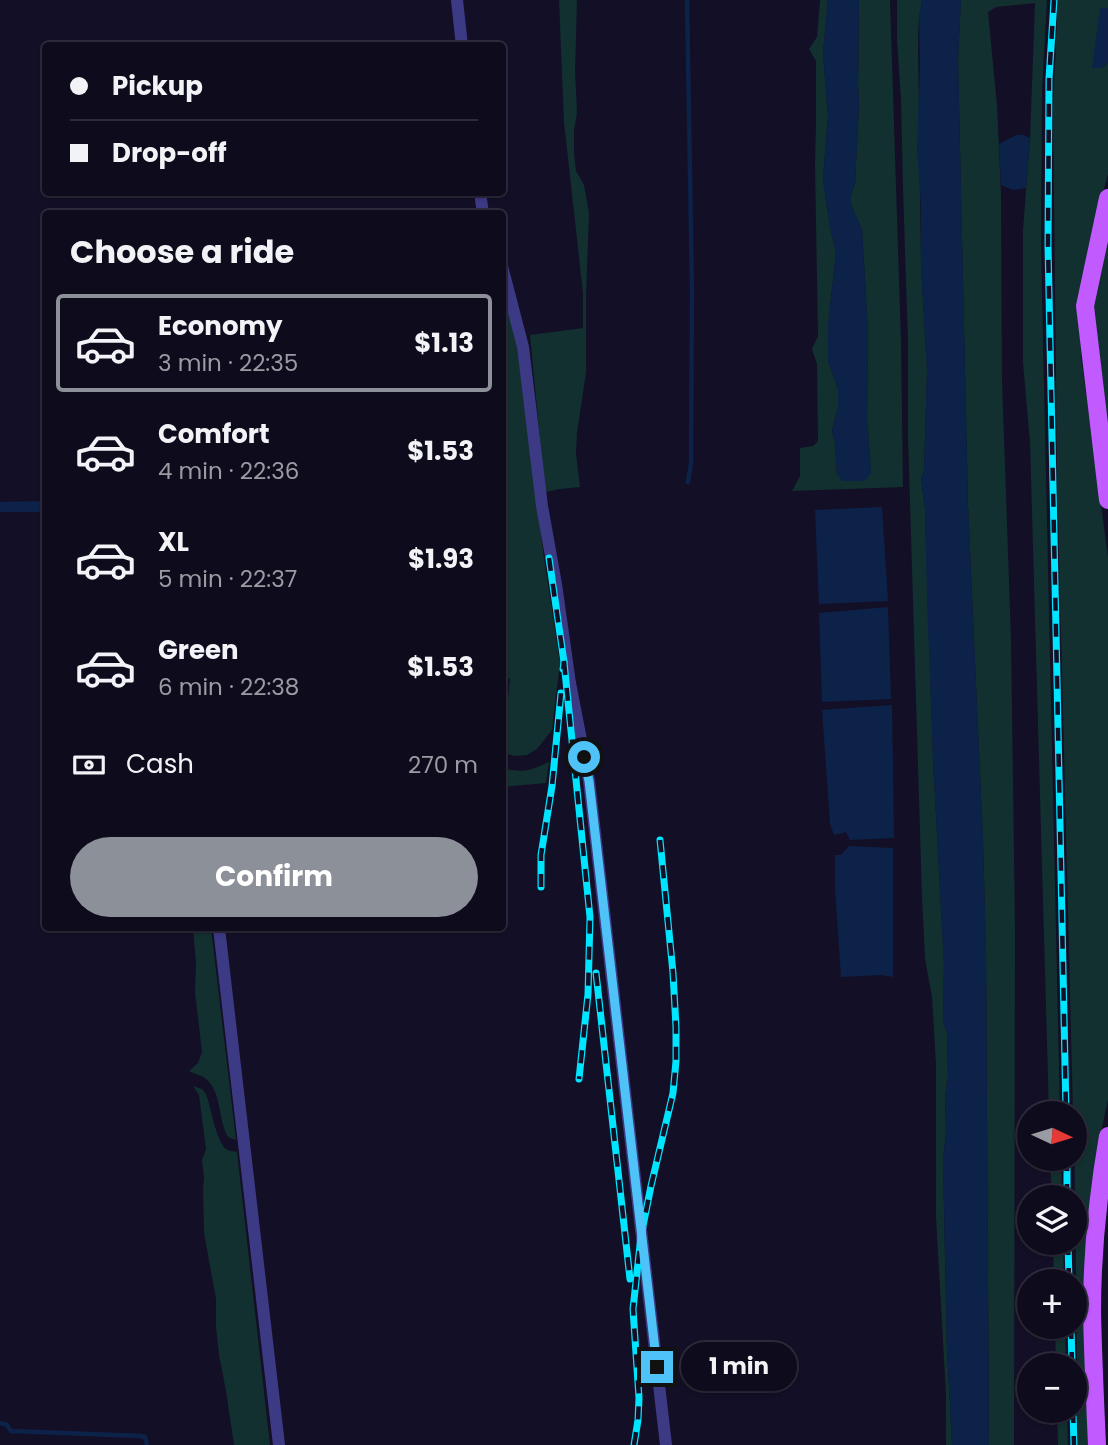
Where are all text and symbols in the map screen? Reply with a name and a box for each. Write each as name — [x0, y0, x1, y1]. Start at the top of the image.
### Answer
text: Pickup — [112, 68, 203, 104]
text: Drop-off — [112, 135, 227, 171]
text: Choose a ride — [70, 229, 294, 274]
text: Economy — [158, 308, 282, 344]
icon: car — [74, 312, 137, 375]
text: $1.13 — [414, 325, 474, 361]
text: 3 min · 22:35 — [158, 347, 298, 379]
text: Comfort — [158, 416, 270, 452]
icon: car — [74, 420, 137, 483]
text: $1.53 — [407, 433, 474, 469]
text: 4 min · 22:36 — [158, 455, 299, 487]
text: XL — [158, 524, 189, 560]
icon: car — [74, 528, 137, 591]
text: $1.93 — [408, 541, 474, 577]
text: 5 min · 22:37 — [158, 563, 297, 595]
text: Green — [158, 632, 239, 668]
icon: car — [74, 636, 137, 699]
text: $1.53 — [407, 649, 474, 685]
text: 6 min · 22:38 — [158, 671, 299, 703]
route start — [568, 741, 600, 773]
icon: cash — [70, 746, 108, 784]
text: Cash — [126, 746, 194, 782]
text: 270 m — [408, 749, 478, 781]
button: Confirm — [70, 837, 478, 917]
north arrow — [1017, 1101, 1087, 1171]
map controls — [1017, 1101, 1087, 1423]
button: layers — [1017, 1185, 1087, 1255]
button: + — [1017, 1269, 1087, 1339]
callout: 1 min — [682, 1342, 797, 1392]
text: 1 min — [709, 1350, 769, 1382]
route end — [641, 1351, 673, 1383]
button: − — [1017, 1353, 1087, 1423]

